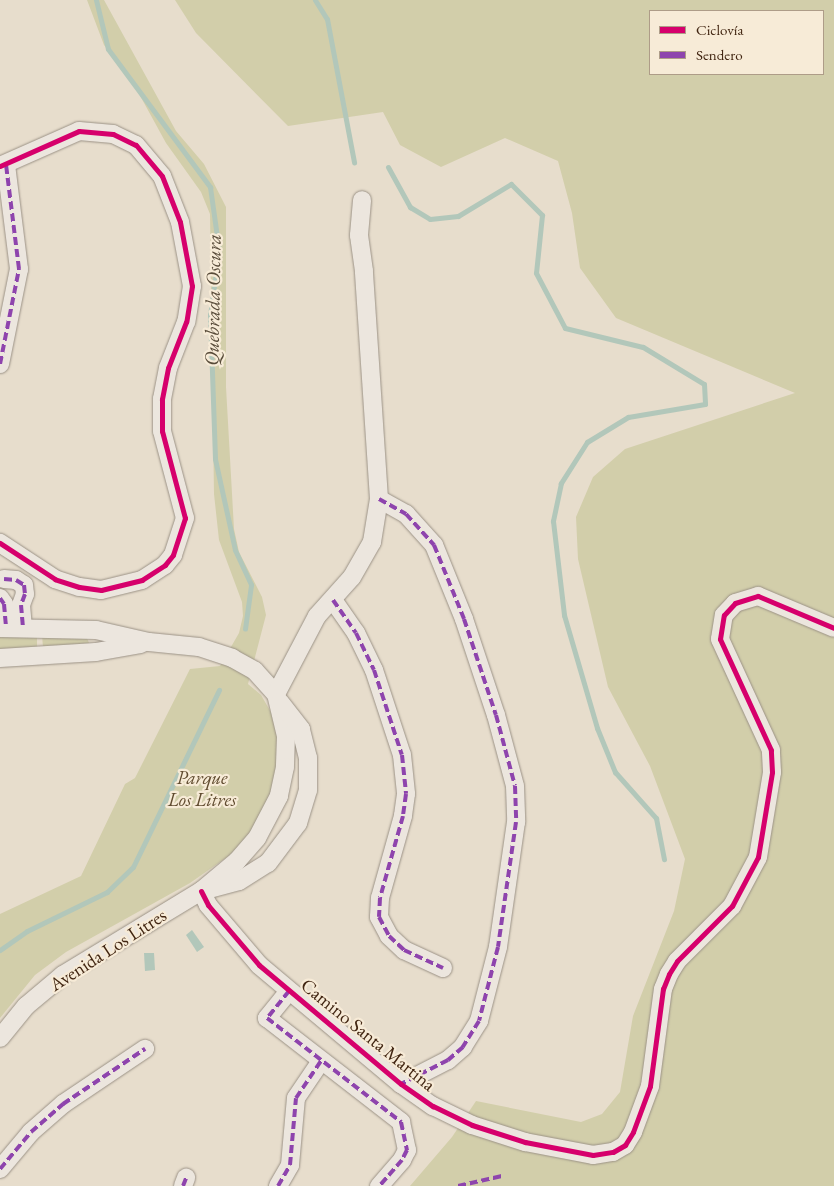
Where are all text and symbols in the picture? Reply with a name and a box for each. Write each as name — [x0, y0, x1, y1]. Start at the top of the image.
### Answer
legend — [649, 10, 824, 75]
text: Ciclovía — [696, 20, 743, 39]
text: Sendero — [696, 45, 743, 64]
water label: Quebrada Oscura — [200, 234, 226, 366]
park label: Parque Los Litres — [168, 767, 236, 811]
street label: Avenida Los Litres — [45, 904, 171, 996]
street label: Camino Santa Martina — [296, 974, 440, 1096]

